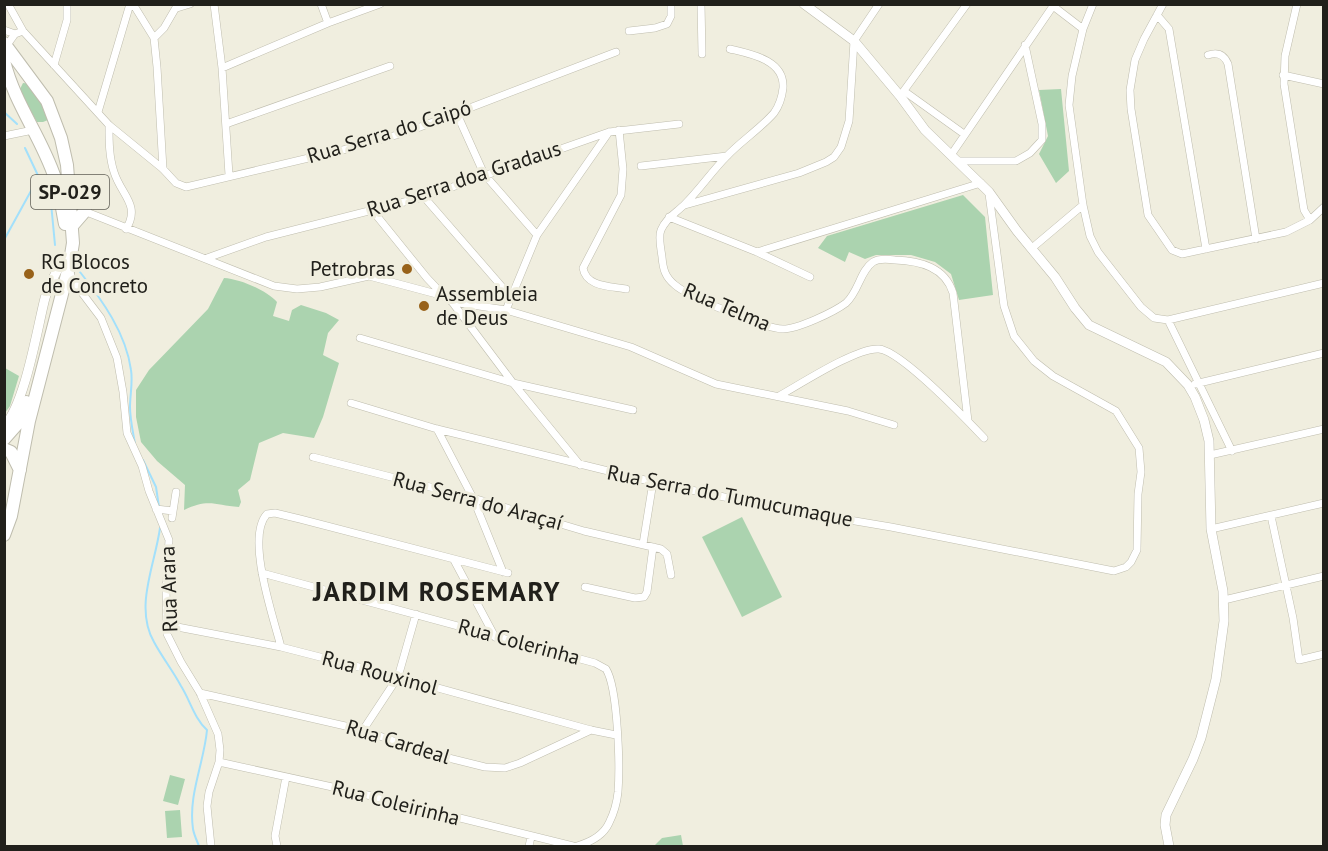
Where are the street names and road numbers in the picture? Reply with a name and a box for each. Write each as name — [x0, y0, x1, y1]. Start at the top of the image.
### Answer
street label: Rua Serra do Caipó — [304, 94, 474, 169]
street label: Rua Serra doa Gradaus — [363, 134, 564, 223]
road number: SP-029 — [31, 175, 109, 209]
street label: Rua Telma — [679, 276, 775, 337]
street label: Rua Serra do Tumucumaque — [605, 458, 855, 533]
street label: Rua Serra do Araçaí — [390, 465, 566, 536]
street label: Rua Arara — [154, 545, 183, 633]
street label: Rua Colerinha — [455, 612, 583, 671]
street label: Rua Rouxinol — [319, 644, 441, 701]
street label: Rua Cardeal — [343, 713, 453, 770]
street label: Rua Coleirinha — [329, 774, 463, 831]

